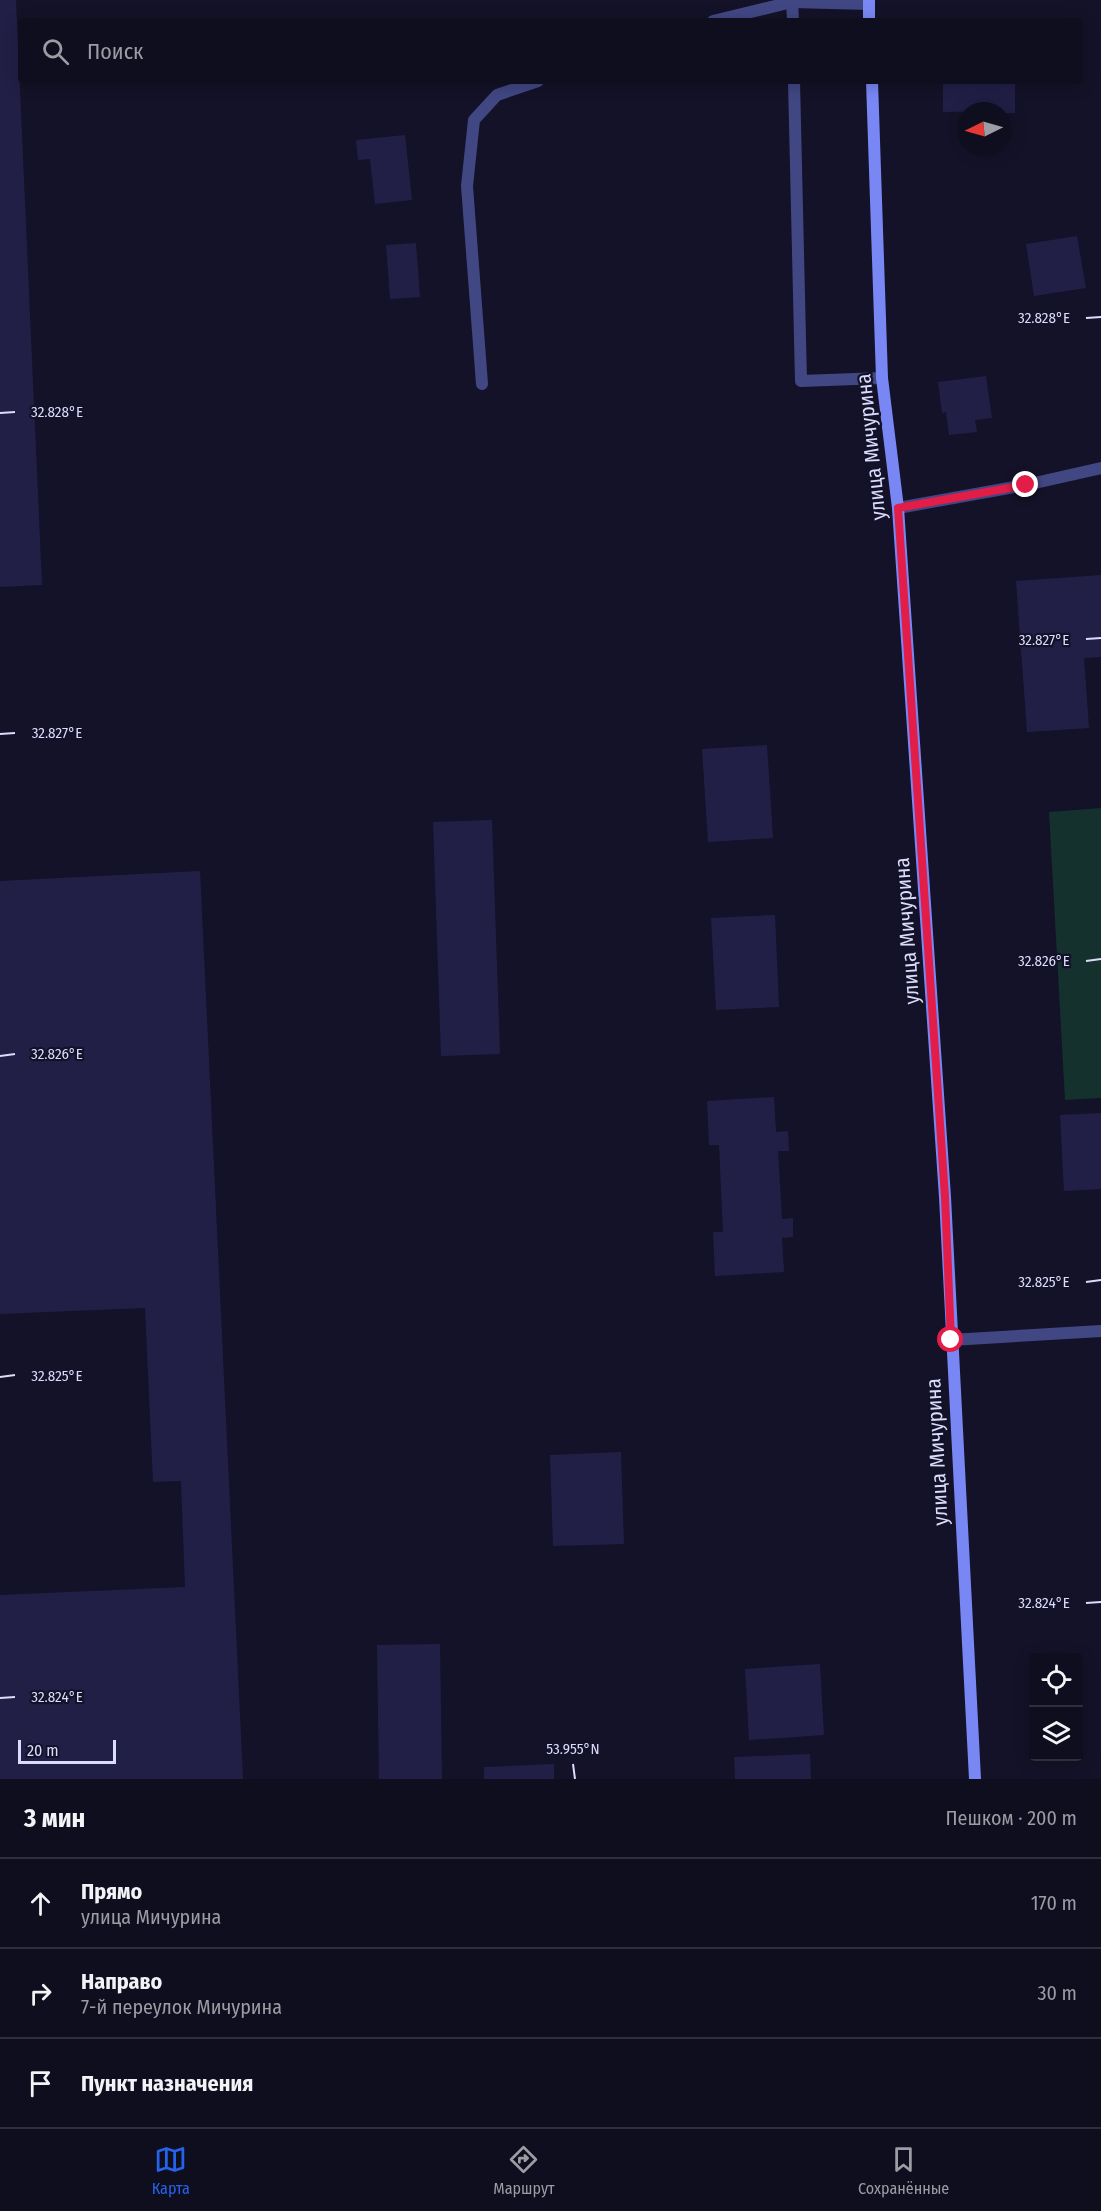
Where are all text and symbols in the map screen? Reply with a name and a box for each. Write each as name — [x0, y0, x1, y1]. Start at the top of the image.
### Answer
search box — [18, 18, 1083, 84]
icon: search — [39, 35, 72, 68]
text: Поиск — [87, 38, 143, 65]
north arrow — [957, 102, 1011, 156]
text: 32.828°E — [1018, 309, 1070, 327]
street label: улица Мичурина — [850, 372, 892, 522]
text: 32.828°E — [31, 403, 83, 421]
route end — [1012, 471, 1038, 497]
text: 32.827°E — [1019, 631, 1069, 649]
text: 32.827°E — [32, 724, 82, 742]
street label: улица Мичурина — [889, 857, 925, 1005]
text: 32.826°E — [1018, 952, 1070, 970]
text: 32.826°E — [31, 1045, 83, 1063]
text: 32.825°E — [1018, 1273, 1070, 1291]
route start — [937, 1326, 963, 1352]
text: 32.825°E — [31, 1367, 83, 1385]
street label: улица Мичурина — [920, 1378, 954, 1526]
text: 32.824°E — [1018, 1594, 1070, 1612]
map controls — [1029, 1653, 1083, 1761]
button: locate — [1029, 1653, 1083, 1707]
text: 32.824°E — [31, 1688, 83, 1706]
button: layers — [1029, 1707, 1083, 1761]
scale bar — [18, 1737, 116, 1764]
text: 53.955°N — [546, 1740, 600, 1758]
text: 20 m — [27, 1741, 58, 1760]
text: 3 мин — [24, 1803, 85, 1834]
text: Пешком · 200 m — [946, 1806, 1077, 1830]
text: Прямо — [81, 1878, 142, 1905]
icon: ahead — [24, 1887, 57, 1920]
text: 170 m — [1031, 1891, 1077, 1915]
text: улица Мичурина — [81, 1905, 221, 1929]
text: Направо — [81, 1968, 162, 1995]
icon: right — [24, 1977, 57, 2010]
text: 30 m — [1037, 1981, 1077, 2005]
text: 7-й переулок Мичурина — [81, 1995, 282, 2019]
icon: arrive — [24, 2067, 57, 2100]
text: Пункт назначения — [81, 2070, 253, 2097]
tab: Карта — [152, 2143, 190, 2198]
tab: Маршрут — [493, 2143, 555, 2198]
tab: Сохранённые — [858, 2143, 949, 2198]

